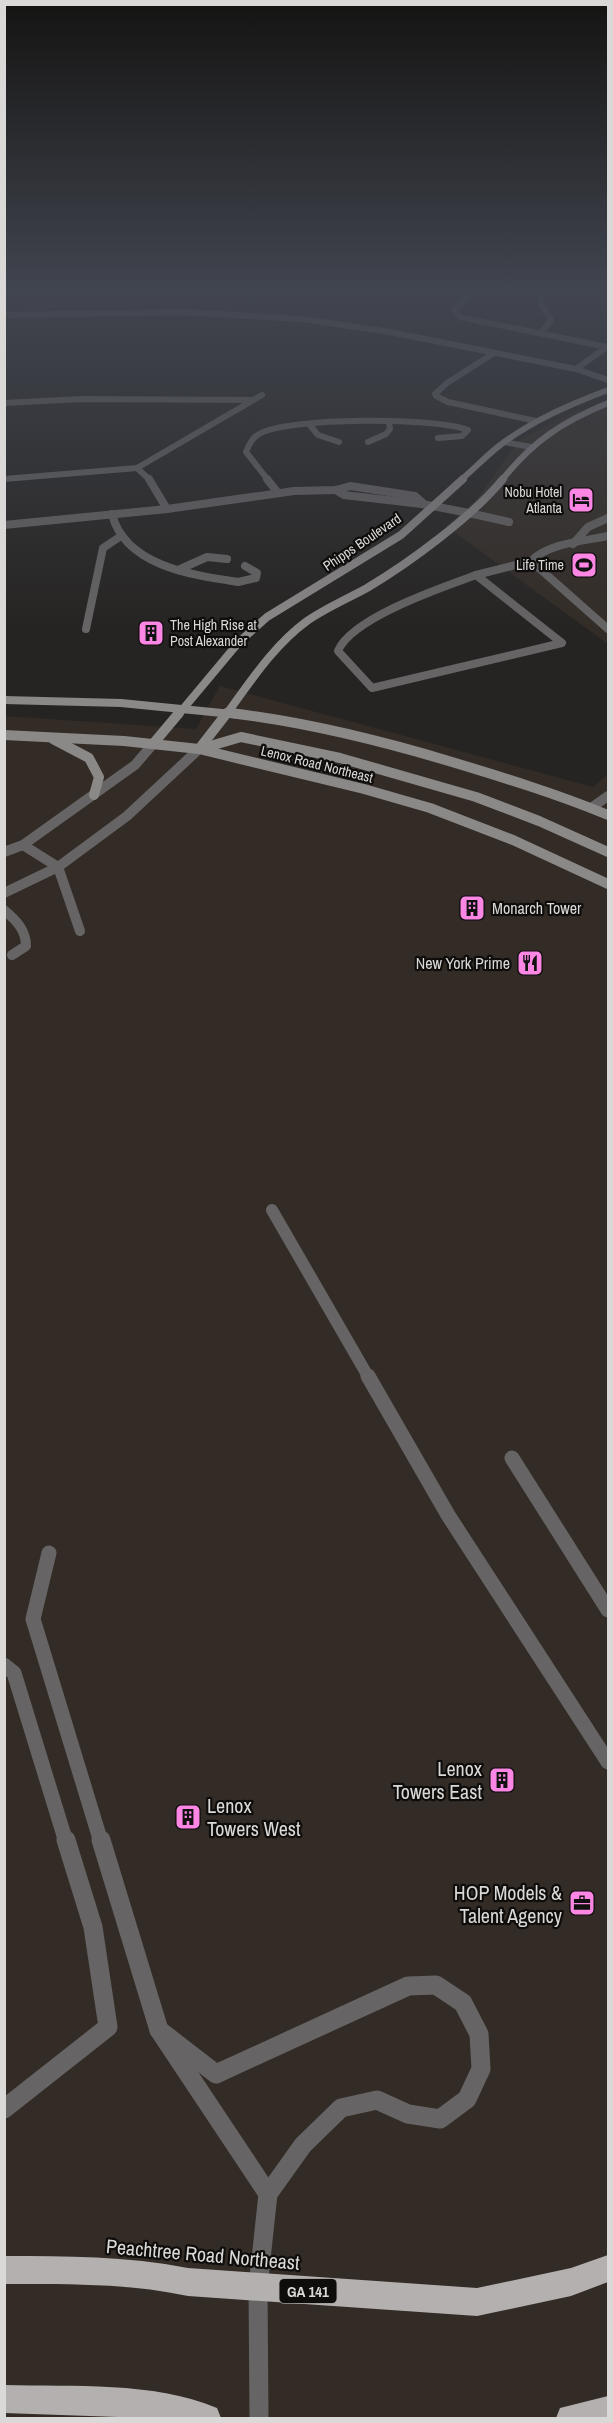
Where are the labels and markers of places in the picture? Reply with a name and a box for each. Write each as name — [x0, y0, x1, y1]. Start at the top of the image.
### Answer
place label: Nobu Hotel Atlanta — [505, 483, 563, 517]
hotel icon: Nobu Hotel Atlanta — [566, 485, 596, 515]
sports icon: Life Time — [569, 550, 599, 580]
place label: Life Time — [516, 556, 564, 574]
place label: The High Rise at Post Alexander — [170, 616, 257, 650]
building icon: The High Rise at Post Alexander — [136, 618, 166, 648]
building icon: Monarch Tower — [457, 893, 487, 923]
place label: Monarch Tower — [492, 897, 582, 919]
restaurant icon: New York Prime — [515, 948, 545, 978]
place label: New York Prime — [416, 952, 510, 974]
place label: Lenox Towers East — [393, 1755, 483, 1805]
building icon: Lenox Towers East — [487, 1765, 517, 1795]
place label: Lenox Towers West — [207, 1792, 301, 1842]
building icon: Lenox Towers West — [173, 1802, 203, 1832]
place label: HOP Models & Talent Agency — [454, 1879, 563, 1929]
office icon: HOP Models & Talent Agency — [567, 1888, 597, 1918]

